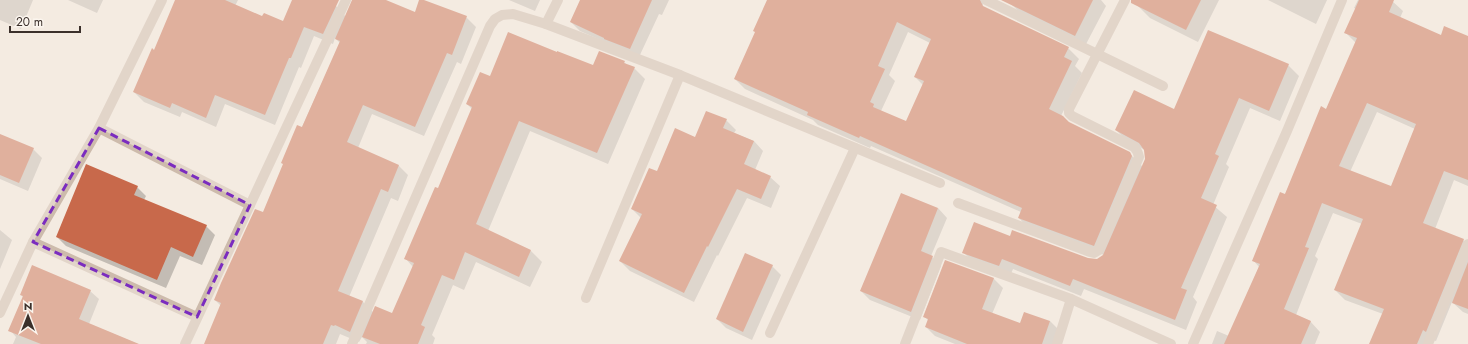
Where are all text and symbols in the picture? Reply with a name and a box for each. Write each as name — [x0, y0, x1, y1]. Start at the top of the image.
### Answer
scale bar — [10, 8, 80, 34]
text: 20 m — [16, 13, 43, 31]
north arrow — [8, 296, 48, 336]
text: N — [24, 298, 32, 314]

